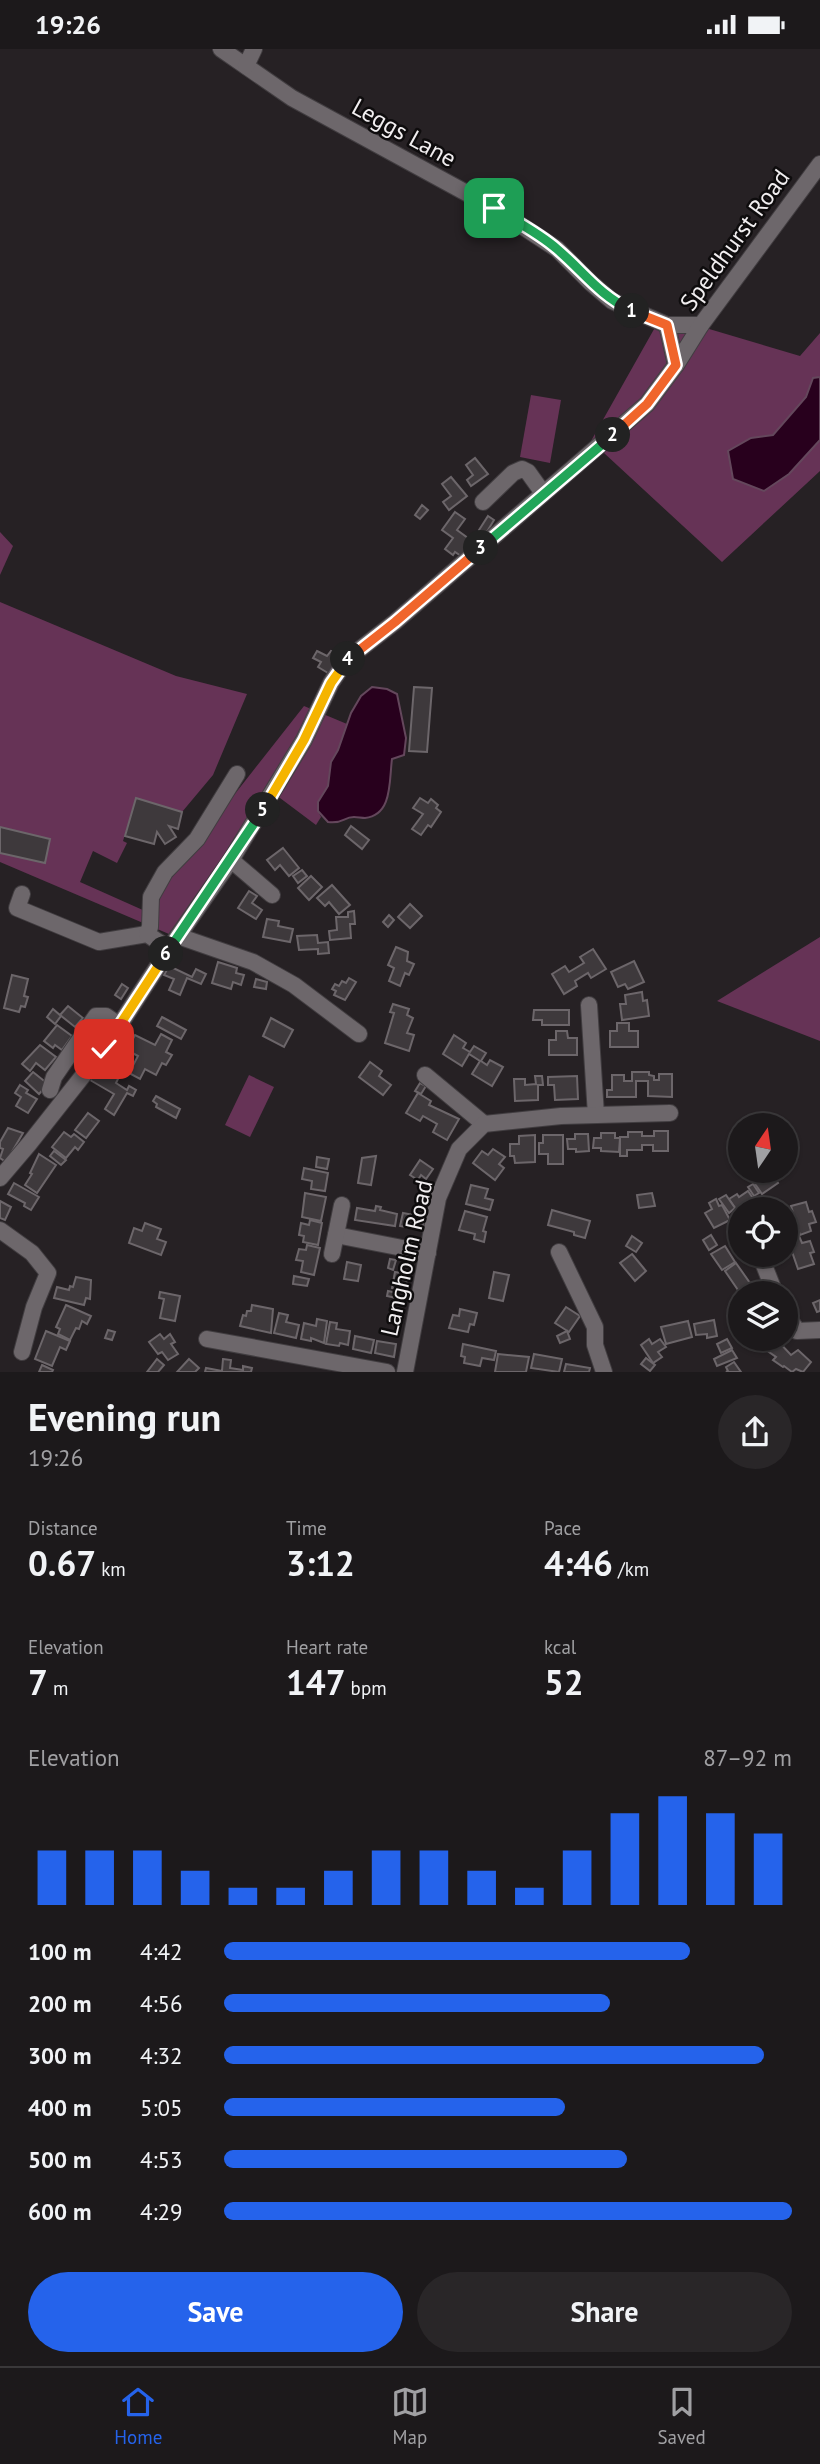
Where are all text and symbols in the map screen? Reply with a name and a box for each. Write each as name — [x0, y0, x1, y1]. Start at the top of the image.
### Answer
text: 19:26 — [35, 8, 101, 41]
street label: Leggs Lane — [347, 91, 462, 174]
street label: Speldhurst Road — [673, 163, 796, 317]
pin — [464, 178, 524, 238]
icon: arrive — [475, 189, 513, 227]
pin: 1 — [614, 293, 650, 329]
text: 1 — [626, 298, 637, 322]
pin: 2 — [596, 417, 630, 453]
text: 2 — [607, 422, 618, 446]
pin: 3 — [463, 531, 498, 565]
text: 3 — [475, 535, 486, 559]
pin: 4 — [330, 641, 366, 677]
text: 4 — [342, 646, 353, 670]
pin: 5 — [246, 793, 280, 827]
text: 5 — [257, 797, 268, 821]
pin: 6 — [148, 937, 184, 971]
text: 6 — [160, 941, 171, 965]
pin — [74, 1019, 134, 1079]
icon: check — [85, 1030, 123, 1068]
north arrow — [728, 1113, 798, 1183]
map controls — [728, 1113, 798, 1351]
street label: Langholm Road — [373, 1177, 440, 1339]
button: locate — [728, 1197, 798, 1267]
button: layers — [728, 1281, 798, 1351]
text: Evening run — [28, 1392, 221, 1441]
button: share — [718, 1395, 792, 1469]
text: 19:26 — [28, 1443, 83, 1472]
text: Distance — [28, 1516, 98, 1540]
text: Time — [286, 1516, 327, 1540]
text: Pace — [544, 1516, 581, 1540]
text: 0.67 — [28, 1540, 96, 1586]
text: 3:12 — [286, 1540, 355, 1586]
text: 4:46 — [544, 1540, 613, 1586]
text: km — [96, 1557, 126, 1581]
text: /km — [613, 1557, 649, 1581]
text: Elevation — [28, 1635, 104, 1659]
text: Heart rate — [286, 1635, 368, 1659]
text: kcal — [544, 1635, 576, 1659]
text: 7 — [28, 1659, 48, 1705]
text: 147 — [286, 1659, 346, 1705]
text: 52 — [544, 1659, 584, 1705]
text: m — [48, 1676, 68, 1700]
text: bpm — [346, 1676, 387, 1700]
text: Elevation — [28, 1743, 120, 1772]
text: 87–92 m — [703, 1743, 792, 1772]
text: 100 m — [28, 1937, 91, 1966]
text: 4:42 — [140, 1937, 183, 1966]
text: 200 m — [28, 1989, 91, 2018]
text: 4:56 — [140, 1989, 183, 2018]
text: 300 m — [28, 2041, 91, 2070]
text: 4:32 — [140, 2041, 183, 2070]
text: 400 m — [28, 2093, 91, 2122]
text: 5:05 — [140, 2093, 183, 2122]
text: 500 m — [28, 2145, 91, 2174]
text: 4:53 — [140, 2145, 183, 2174]
text: 600 m — [28, 2197, 91, 2226]
text: 4:29 — [140, 2197, 183, 2226]
button: Save — [28, 2272, 403, 2352]
button: Share — [417, 2272, 792, 2352]
tab: Home — [114, 2383, 162, 2449]
tab: Map — [391, 2383, 429, 2449]
tab: Saved — [657, 2383, 706, 2449]

